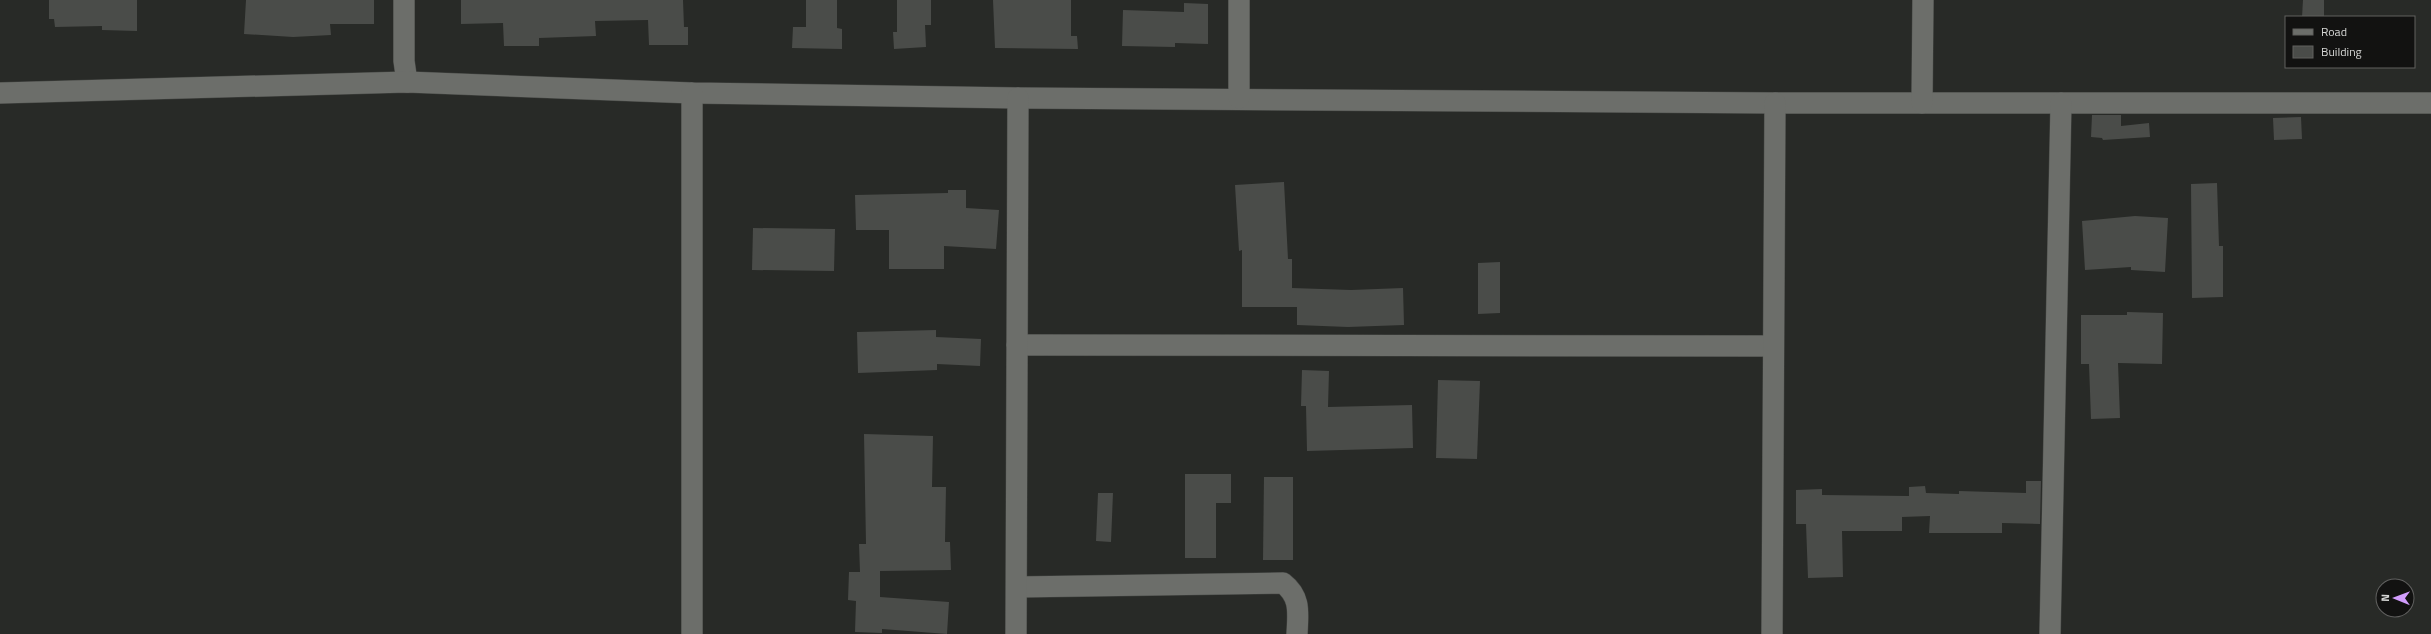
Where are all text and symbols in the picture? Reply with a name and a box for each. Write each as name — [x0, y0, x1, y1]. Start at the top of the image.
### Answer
legend — [2285, 16, 2415, 68]
text: Road — [2321, 22, 2347, 41]
text: Building — [2321, 42, 2362, 61]
north arrow — [2375, 578, 2415, 618]
text: N — [2377, 594, 2393, 602]

